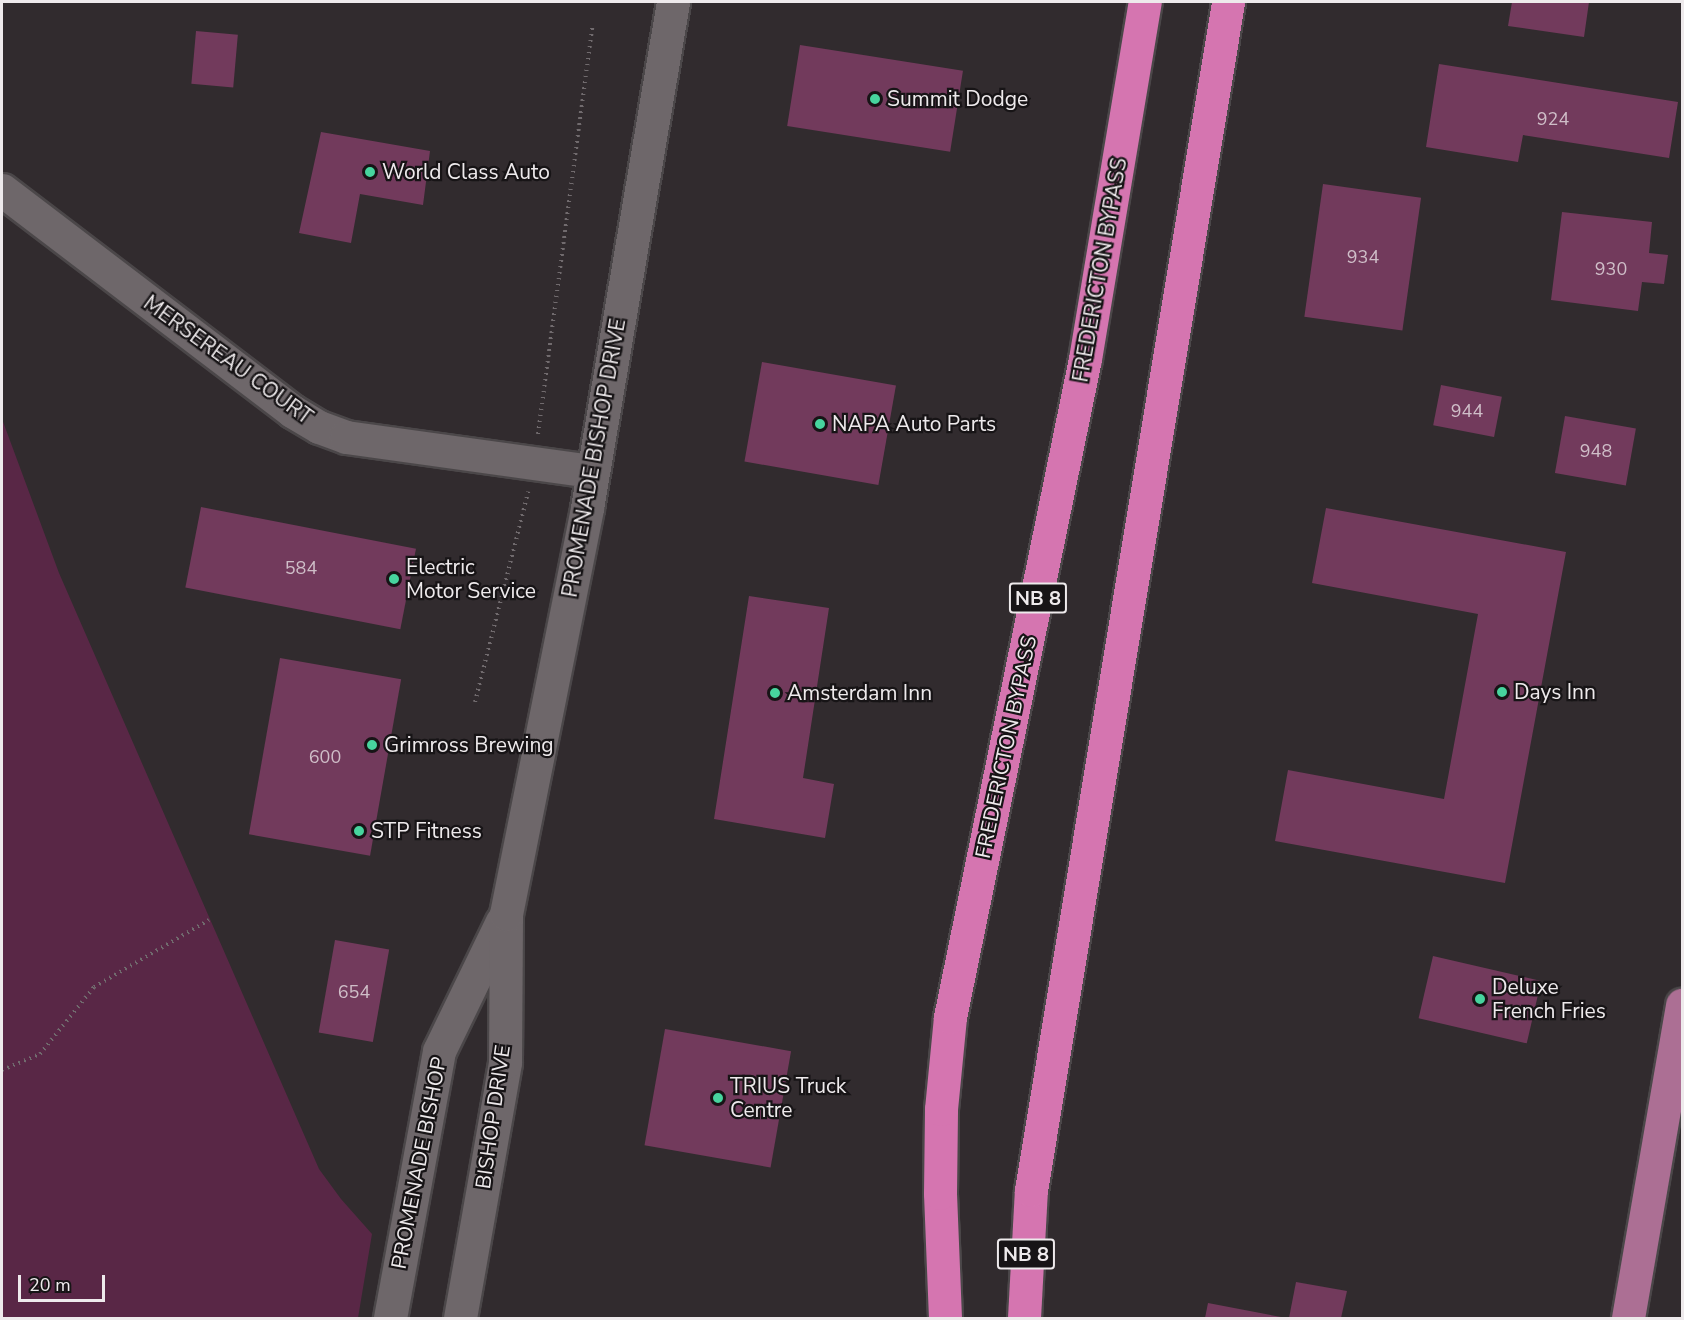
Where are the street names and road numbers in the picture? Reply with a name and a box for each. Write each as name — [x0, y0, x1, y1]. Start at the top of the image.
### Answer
street label: FREDERICTON BYPASS — [1068, 156, 1132, 384]
street label: MERSEREAU COURT — [139, 290, 317, 430]
street label: PROMENADE BISHOP DRIVE — [557, 317, 631, 599]
road number: NB 8 — [1008, 581, 1068, 615]
street label: FREDERICTON BYPASS — [970, 633, 1042, 861]
street label: BISHOP DRIVE — [470, 1043, 516, 1191]
street label: PROMENADE BISHOP — [386, 1055, 452, 1271]
road number: NB 8 — [996, 1237, 1056, 1271]

